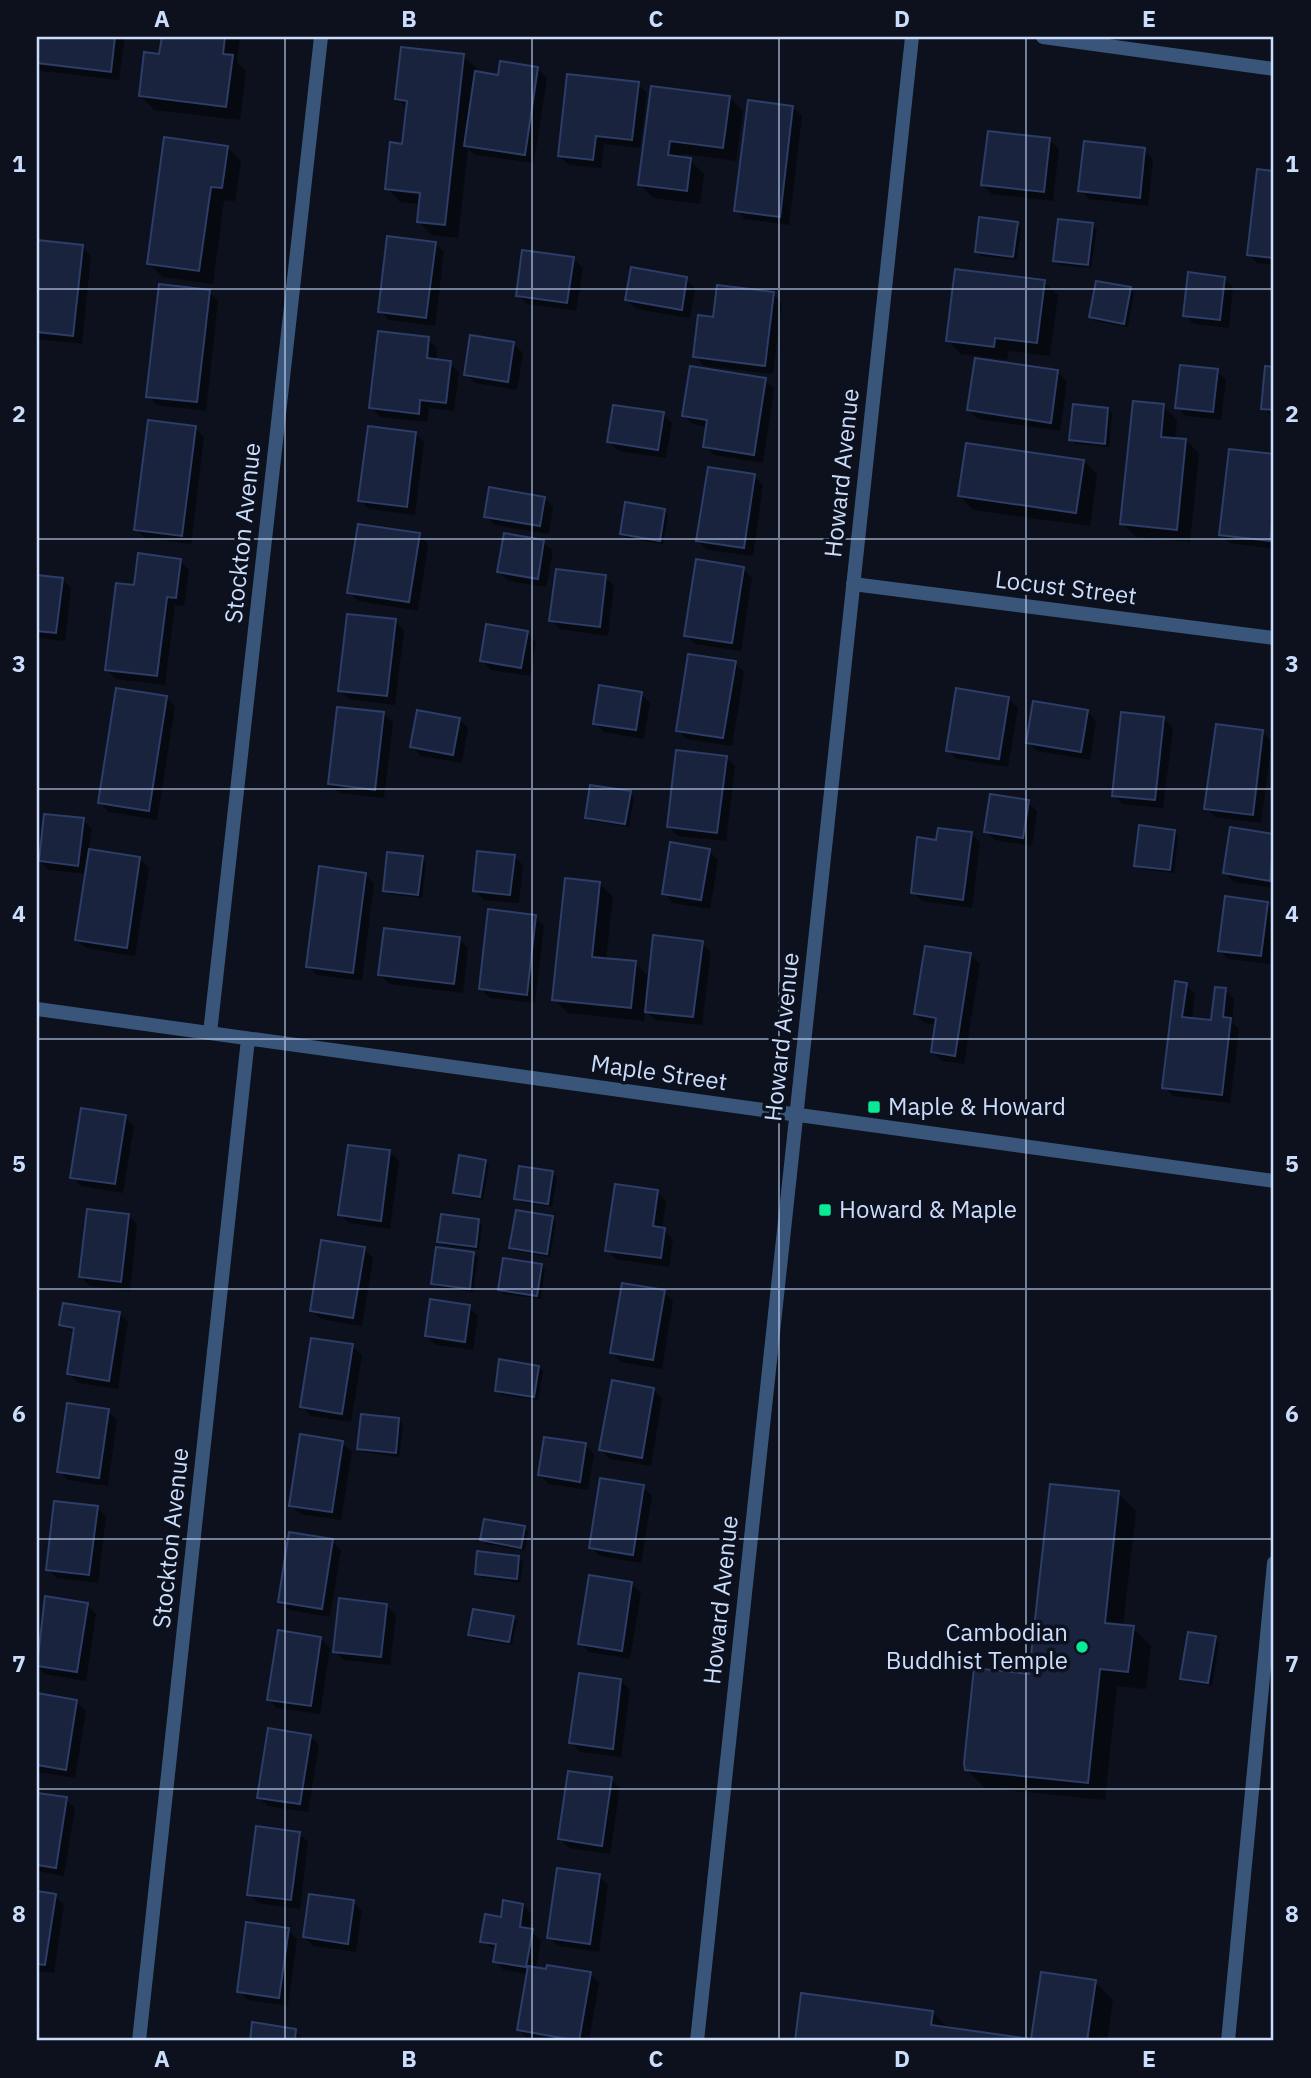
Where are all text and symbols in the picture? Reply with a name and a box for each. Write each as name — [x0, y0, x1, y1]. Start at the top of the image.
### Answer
text: A — [154, 3, 170, 33]
text: B — [401, 3, 417, 33]
text: C — [649, 3, 664, 33]
text: D — [894, 3, 910, 33]
text: E — [1142, 3, 1156, 33]
text: 1 — [12, 148, 26, 178]
text: 1 — [1285, 148, 1299, 178]
street label: Howard Avenue — [816, 387, 866, 559]
text: 2 — [12, 398, 26, 428]
text: 2 — [1285, 398, 1299, 428]
street label: Stockton Avenue — [217, 441, 267, 625]
street label: Locust Street — [994, 562, 1139, 612]
text: 3 — [12, 648, 26, 678]
text: 3 — [1285, 648, 1299, 678]
text: 4 — [12, 898, 26, 928]
text: 4 — [1285, 898, 1299, 928]
street label: Howard Avenue — [756, 951, 806, 1123]
street label: Maple Street — [589, 1047, 729, 1097]
place label: Maple & Howard — [888, 1090, 1066, 1122]
marker: Maple & Howard — [866, 1099, 882, 1115]
text: 5 — [12, 1148, 26, 1178]
text: 5 — [1285, 1148, 1299, 1178]
place label: Howard & Maple — [839, 1193, 1017, 1225]
marker: Howard & Maple — [817, 1202, 833, 1218]
text: 6 — [12, 1398, 26, 1428]
text: 6 — [1285, 1398, 1299, 1428]
street label: Stockton Avenue — [145, 1446, 195, 1630]
street label: Howard Avenue — [695, 1514, 745, 1686]
place label: Cambodian Buddhist Temple — [886, 1616, 1068, 1676]
marker: Cambodian Buddhist Temple — [1074, 1639, 1090, 1655]
text: 7 — [12, 1648, 26, 1678]
text: 7 — [1285, 1648, 1299, 1678]
text: 8 — [12, 1898, 26, 1928]
text: 8 — [1285, 1898, 1299, 1928]
text: A — [154, 2043, 170, 2073]
text: B — [401, 2043, 417, 2073]
text: C — [649, 2043, 664, 2073]
text: D — [894, 2043, 910, 2073]
text: E — [1142, 2043, 1156, 2073]

